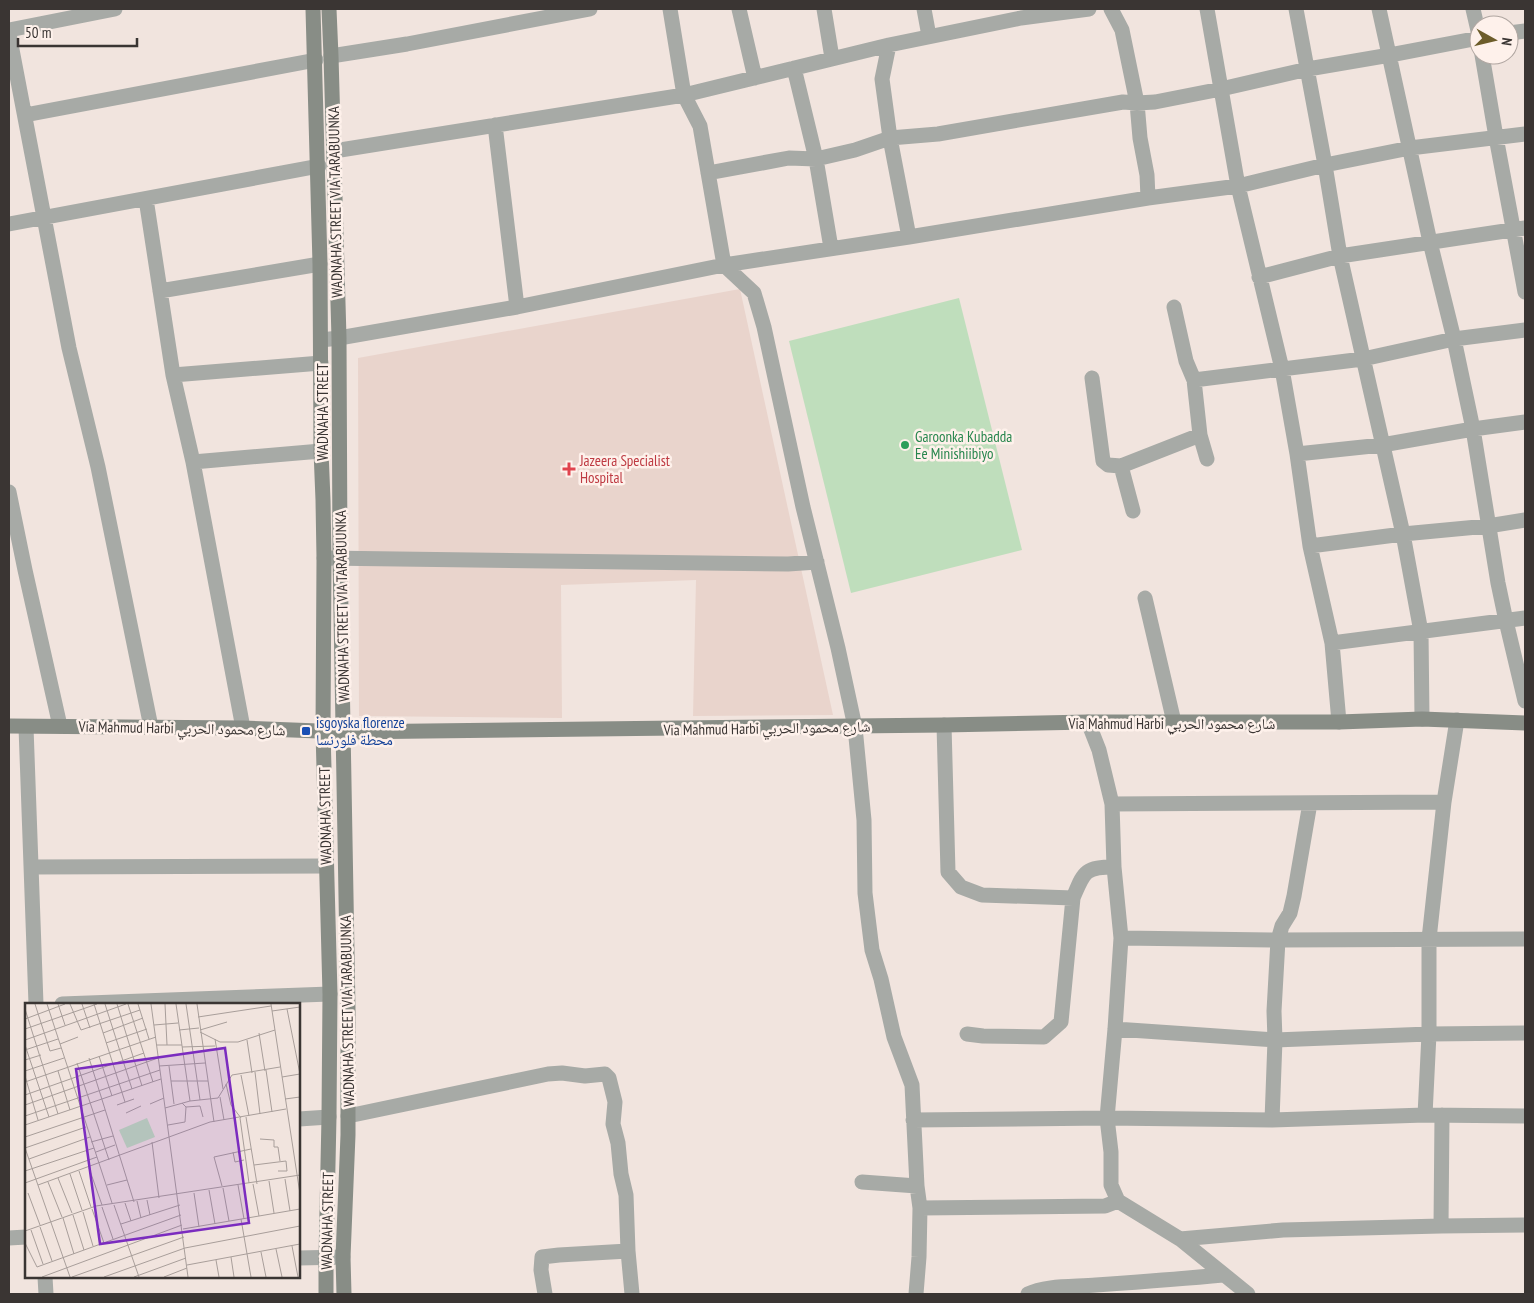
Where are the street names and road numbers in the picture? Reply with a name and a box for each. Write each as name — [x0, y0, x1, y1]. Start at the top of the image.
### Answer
street label: WADNAHA STREET VIA TARABUUNKA — [324, 105, 346, 298]
street label: WADNAHA STREET — [313, 363, 332, 461]
street label: WADNAHA STREET VIA TARABUUNKA — [331, 509, 353, 702]
street label: Via Mahmud Harbi شارع محمود الحربي — [1068, 714, 1276, 735]
street label: Via Mahmud Harbi شارع محمود الحربي — [77, 717, 286, 742]
street label: Via Mahmud Harbi شارع محمود الحربي — [662, 717, 871, 742]
street label: WADNAHA STREET — [315, 767, 335, 865]
street label: WADNAHA STREET VIA TARABUUNKA — [336, 914, 358, 1107]
street label: WADNAHA STREET — [317, 1172, 337, 1270]

